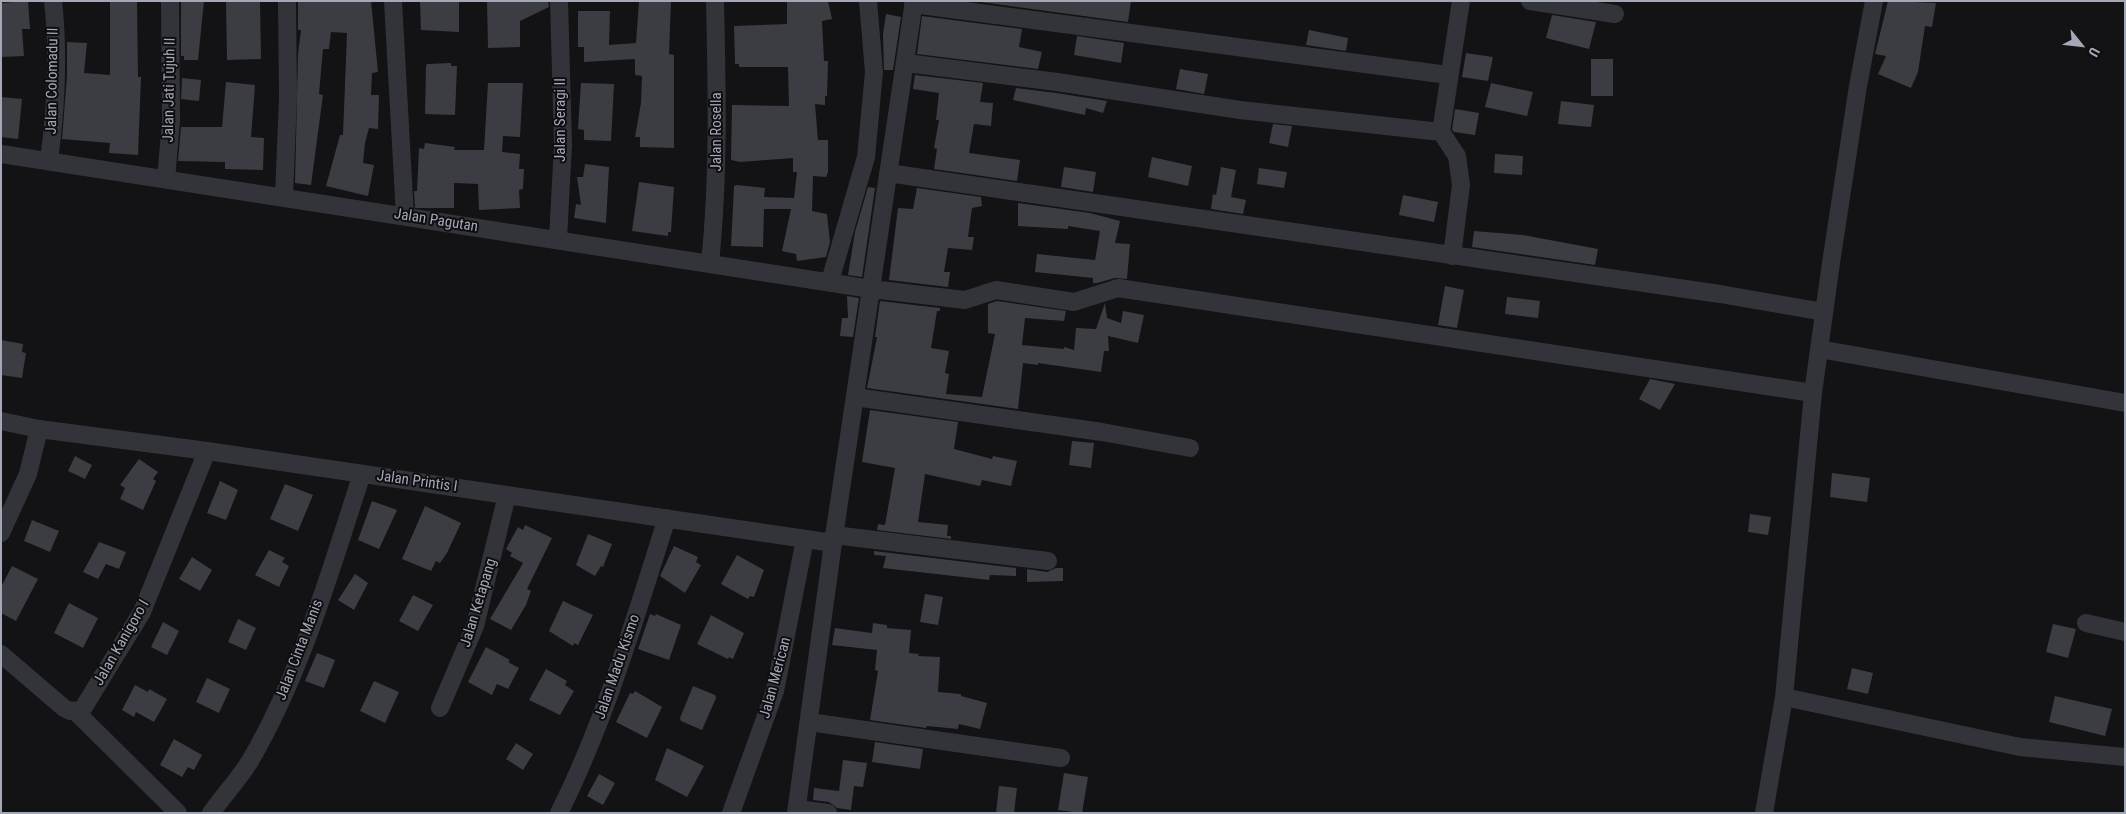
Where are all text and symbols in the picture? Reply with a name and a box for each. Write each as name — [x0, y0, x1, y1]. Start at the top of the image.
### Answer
north arrow — [2056, 20, 2106, 70]
street label: Jalan Colomadu II — [43, 27, 63, 135]
street label: Jalan Jati Tujuh II — [160, 38, 180, 142]
text: U — [2085, 45, 2103, 60]
street label: Jalan Seragi II — [552, 78, 570, 162]
street label: Jalan Rosella — [708, 92, 726, 172]
street label: Jalan Pagutan — [393, 205, 479, 237]
street label: Jalan Printis I — [376, 467, 458, 497]
street label: Jalan Ketapang — [457, 557, 501, 649]
street label: Jalan Kanigoro I — [90, 597, 154, 689]
street label: Jalan Cinta Manis — [273, 597, 327, 703]
street label: Jalan Madu Kismo — [592, 612, 644, 722]
street label: Jalan Merican — [756, 635, 796, 721]

